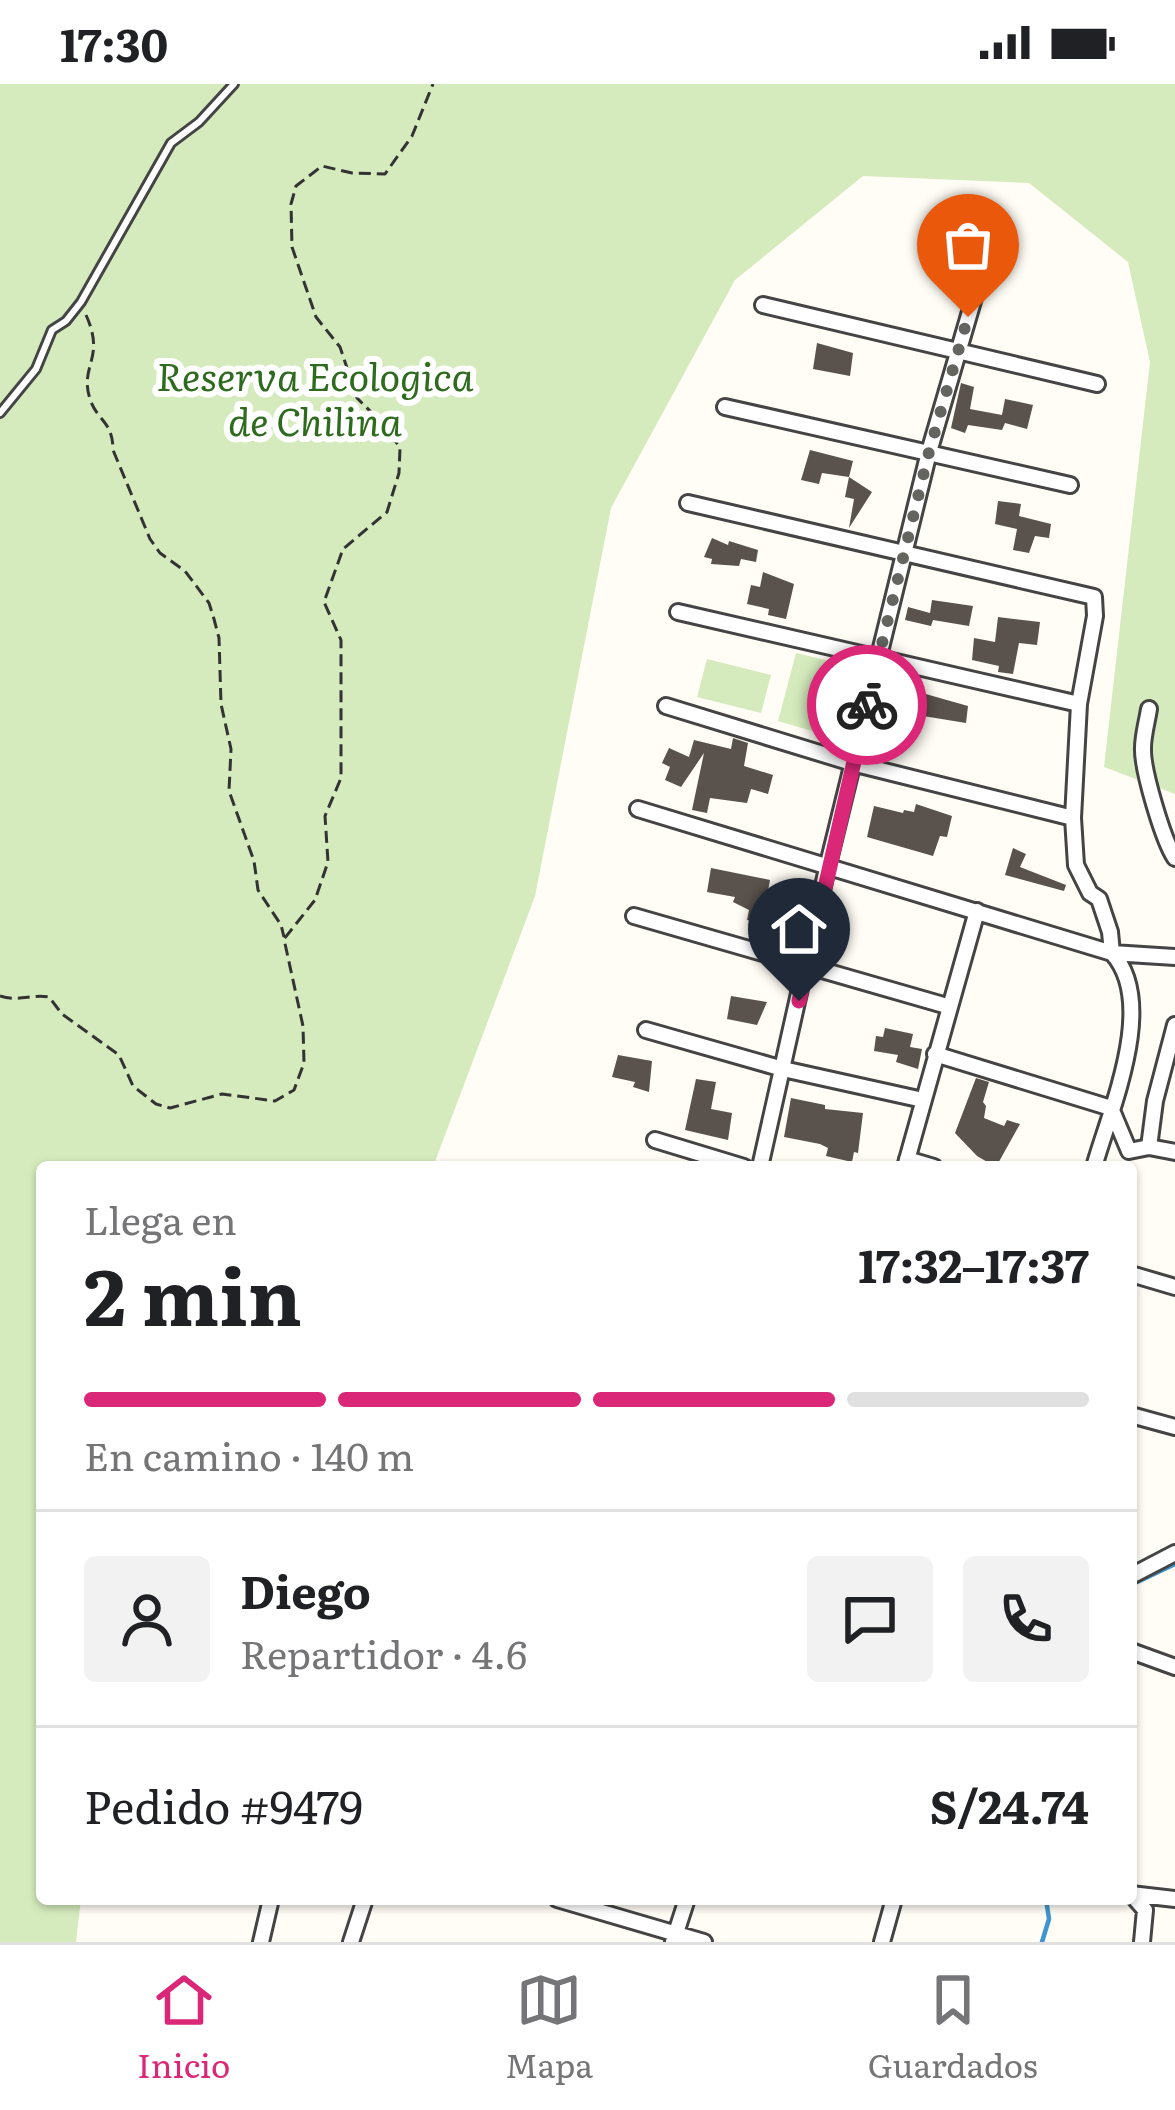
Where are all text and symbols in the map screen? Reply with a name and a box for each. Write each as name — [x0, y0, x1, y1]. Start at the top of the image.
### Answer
text: 17:30 — [60, 9, 168, 76]
pin — [917, 194, 1019, 317]
icon: bag — [935, 212, 1001, 278]
park label: Reserva Ecologica de Chilina — [156, 345, 474, 448]
courier — [807, 645, 927, 765]
icon: bike — [834, 672, 900, 738]
pin — [748, 878, 850, 1001]
icon: home — [766, 896, 832, 962]
text: Llega en — [84, 1189, 237, 1247]
text: 17:32–17:37 — [858, 1230, 1089, 1297]
text: 2 min — [84, 1234, 302, 1350]
text: En camino · 140 m — [84, 1425, 414, 1483]
button: person — [84, 1556, 210, 1682]
text: Diego — [240, 1556, 371, 1623]
button: chat — [807, 1556, 933, 1682]
button: phone — [963, 1556, 1089, 1682]
text: Repartidor · 4.6 — [240, 1623, 527, 1681]
text: Pedido #9479 — [84, 1771, 363, 1838]
text: S/24.74 — [930, 1771, 1089, 1838]
tab: Inicio — [137, 1967, 230, 2088]
tab: Mapa — [505, 1967, 593, 2088]
tab: Guardados — [868, 1967, 1038, 2088]

